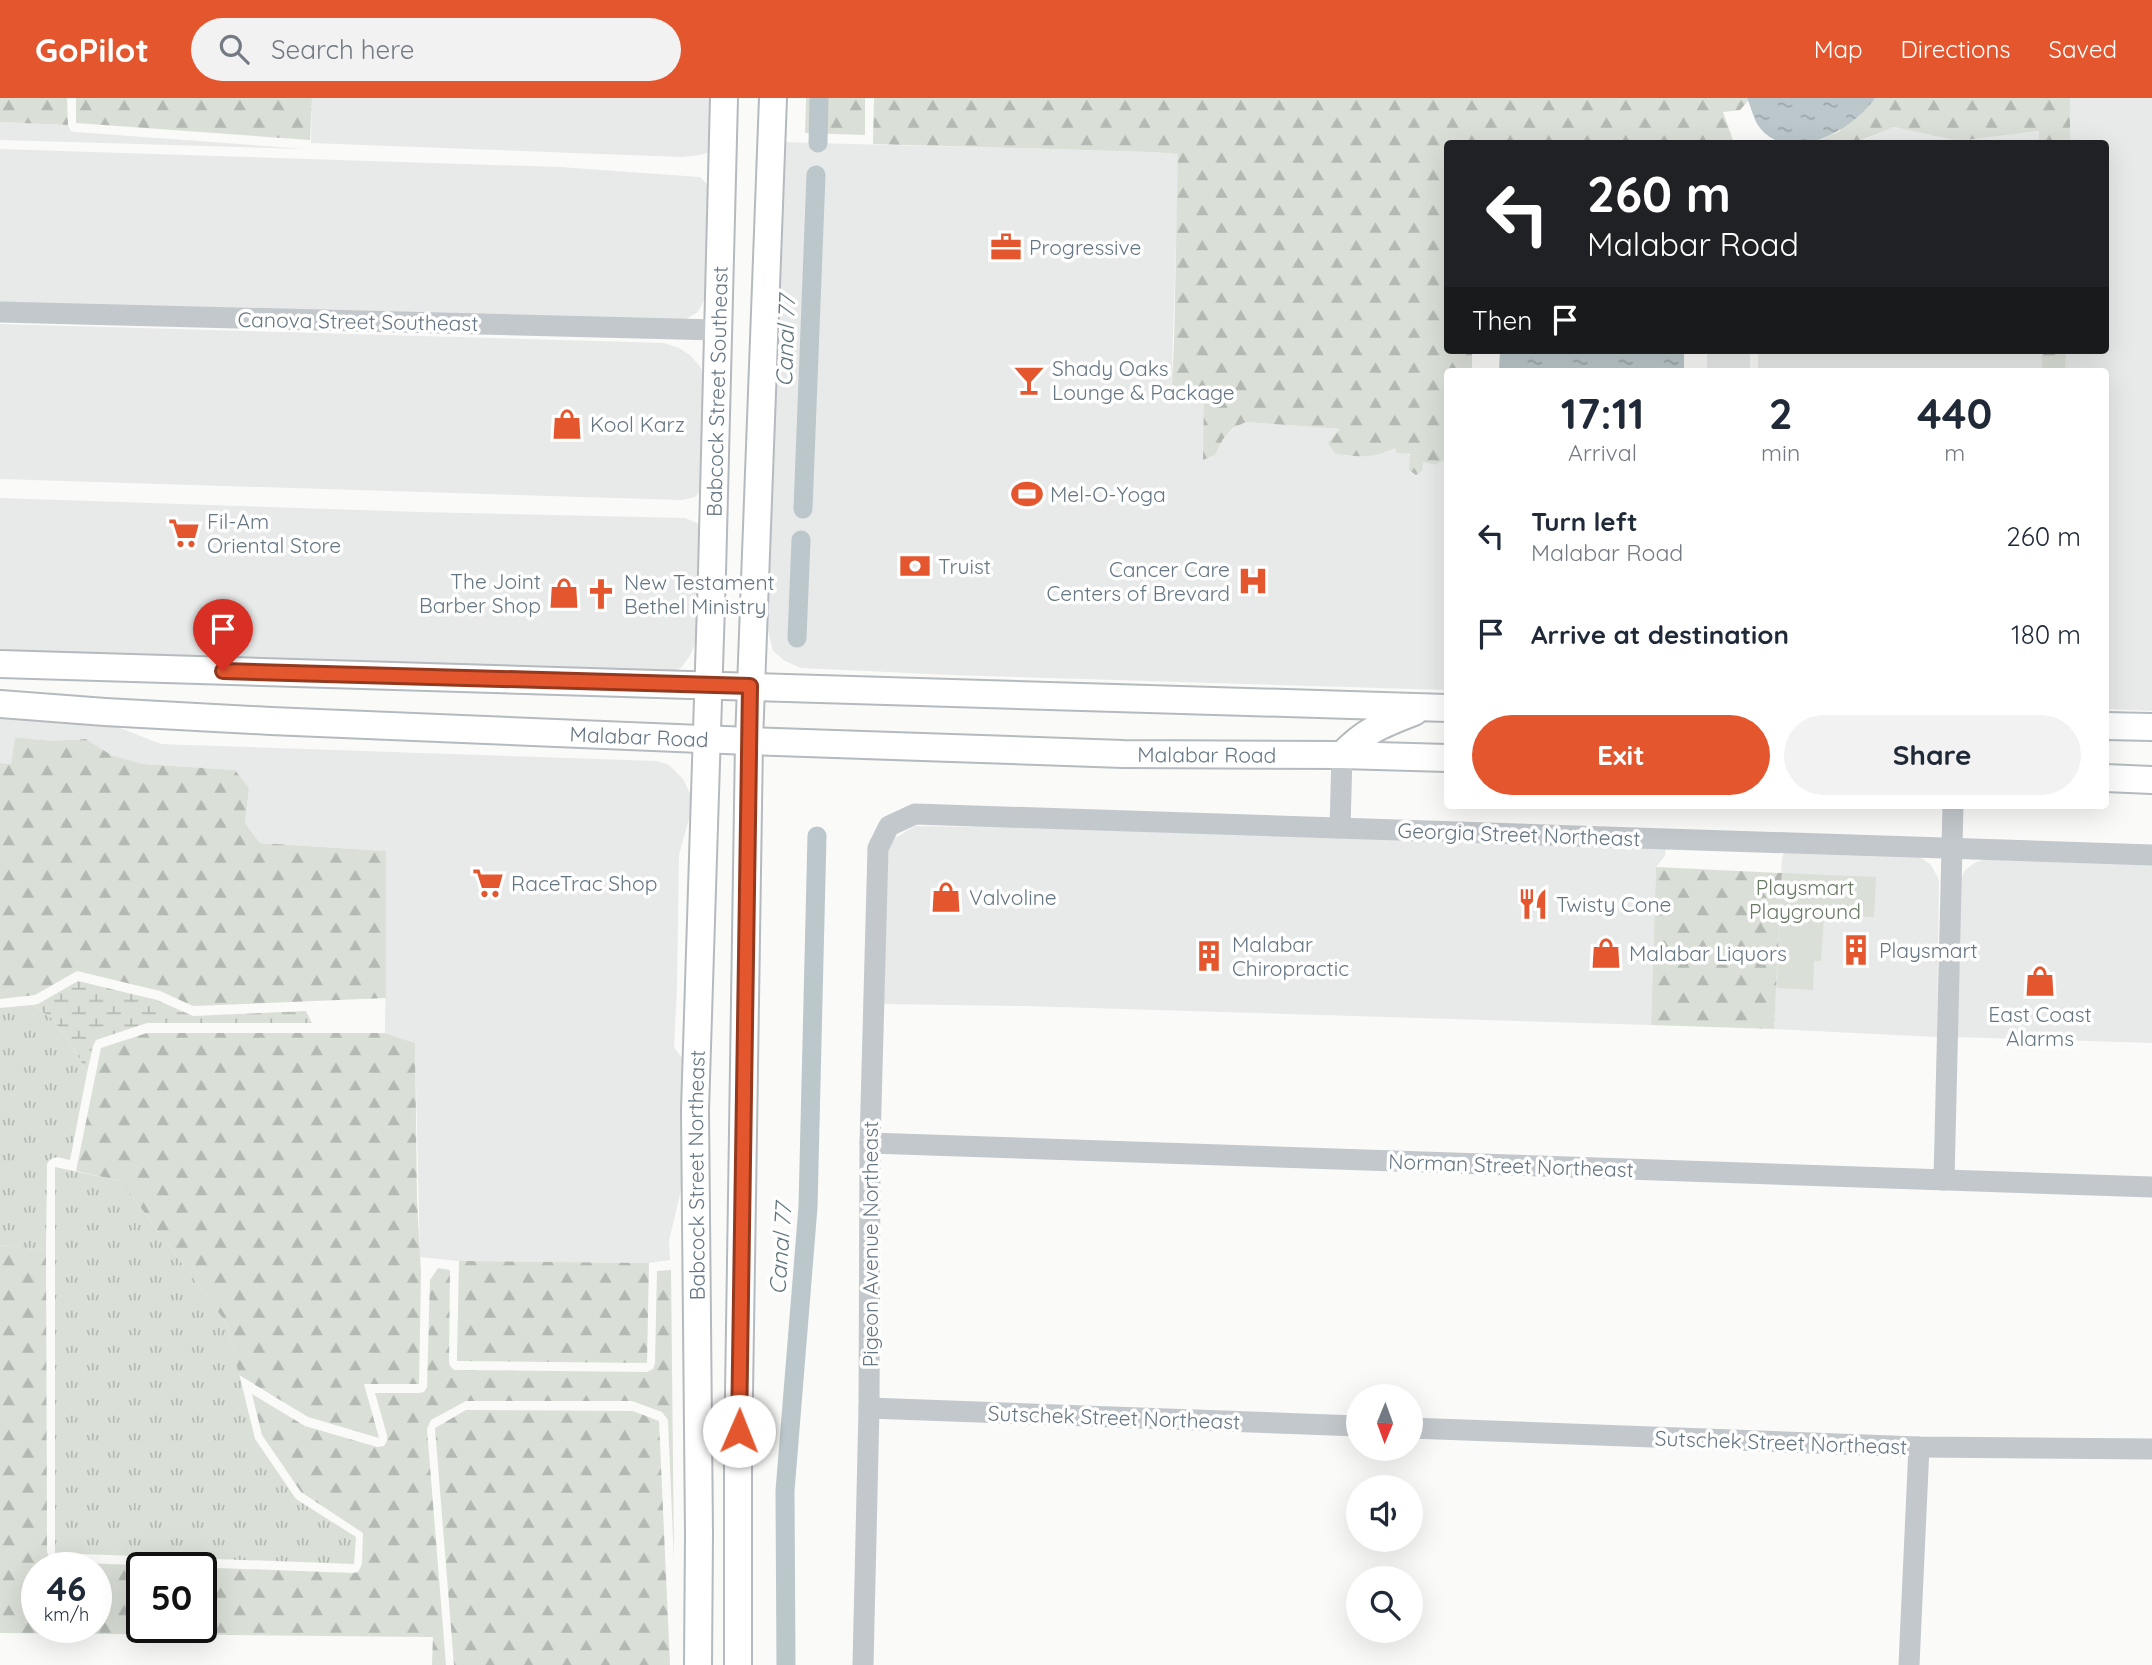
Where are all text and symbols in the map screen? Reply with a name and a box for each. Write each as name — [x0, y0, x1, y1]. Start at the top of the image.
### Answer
search box — [191, 18, 681, 81]
text: GoPilot — [35, 29, 149, 70]
icon: search — [215, 30, 253, 68]
text: Search here — [271, 33, 414, 66]
text: Map — [1814, 34, 1863, 64]
text: Directions — [1901, 34, 2011, 64]
text: Saved — [2049, 34, 2117, 64]
text: 260 m — [1587, 163, 1731, 224]
icon: left — [1472, 168, 1563, 259]
text: Malabar Road — [1587, 224, 1799, 264]
office icon: Progressive — [989, 230, 1023, 264]
place label: Progressive — [1029, 234, 1141, 260]
street label: Babcock Street Southeast — [700, 266, 733, 517]
water label: Canal 77 — [769, 291, 801, 387]
icon: arrive — [1546, 301, 1584, 339]
text: Then — [1472, 304, 1532, 337]
street label: Canova Street Southeast — [237, 306, 479, 336]
place label: Shady Oaks Lounge & Package — [1052, 355, 1235, 405]
bar icon: Shady Oaks Lounge & Package — [1012, 363, 1046, 397]
text: 17:11 — [1561, 387, 1644, 440]
text: 2 — [1769, 387, 1793, 440]
text: 440 — [1917, 387, 1992, 440]
shop icon: Kool Karz — [550, 407, 584, 441]
place label: Kool Karz — [590, 411, 685, 437]
text: Arrival — [1568, 438, 1637, 467]
text: min — [1761, 438, 1800, 467]
text: m — [1944, 438, 1965, 467]
sports icon: Mel-O-Yoga — [1010, 477, 1044, 511]
place label: Mel-O-Yoga — [1050, 481, 1166, 507]
text: Turn left — [1531, 505, 1638, 538]
place label: Fil-Am Oriental Store — [207, 508, 341, 558]
supermarket icon: Fil-Am Oriental Store — [167, 516, 201, 550]
icon: left — [1472, 517, 1510, 555]
text: 260 m — [2006, 520, 2081, 553]
text: Malabar Road — [1531, 538, 1683, 567]
bank icon: Truist — [898, 549, 932, 583]
place label: Truist — [938, 553, 991, 579]
place label: Cancer Care Centers of Brevard — [1047, 556, 1230, 606]
hospital icon: Cancer Care Centers of Brevard — [1236, 564, 1270, 598]
place label: The Joint Barber Shop — [419, 568, 541, 618]
place label: New Testament Bethel Ministry — [624, 569, 775, 619]
shop icon: The Joint Barber Shop — [547, 576, 581, 610]
church icon: New Testament Bethel Ministry — [584, 577, 618, 611]
pin — [193, 599, 253, 671]
icon: arrive — [204, 610, 242, 648]
icon: arrive — [1472, 615, 1510, 653]
text: Arrive at destination — [1531, 618, 1789, 651]
text: 180 m — [2011, 618, 2081, 651]
button: Exit — [1472, 715, 1770, 795]
button: Share — [1784, 715, 2081, 795]
street label: Malabar Road — [569, 721, 709, 752]
street label: Malabar Road — [1137, 741, 1276, 768]
street label: Georgia Street Northeast — [1397, 817, 1641, 851]
supermarket icon: RaceTrac Shop — [471, 866, 505, 900]
place label: RaceTrac Shop — [511, 870, 657, 896]
park label: Playsmart Playground — [1749, 874, 1861, 924]
shop icon: Valvoline — [929, 880, 963, 914]
place label: Valvoline — [969, 884, 1057, 910]
restaurant icon: Twisty Cone — [1516, 887, 1550, 921]
place label: Twisty Cone — [1556, 891, 1671, 917]
place label: Malabar Chiropractic — [1232, 931, 1349, 981]
building icon: Playsmart — [1839, 933, 1873, 967]
shop icon: Malabar Liquors — [1589, 936, 1623, 970]
place label: Playsmart — [1879, 937, 1978, 963]
building icon: Malabar Chiropractic — [1192, 939, 1226, 973]
place label: Malabar Liquors — [1629, 940, 1787, 966]
shop icon: East Coast Alarms — [2023, 964, 2057, 998]
place label: East Coast Alarms — [1988, 1001, 2092, 1051]
street label: Babcock Street Northeast — [682, 1049, 710, 1300]
street label: Pigeon Avenue Northeast — [857, 1121, 883, 1367]
street label: Norman Street Northeast — [1388, 1148, 1634, 1182]
water label: Canal 77 — [762, 1198, 798, 1296]
north arrow — [1346, 1384, 1423, 1461]
map controls — [1346, 1384, 1423, 1643]
position arrow — [702, 1394, 776, 1468]
street label: Sutschek Street Northeast — [987, 1400, 1241, 1434]
street label: Sutschek Street Northeast — [1654, 1425, 1908, 1459]
button: sound — [1346, 1475, 1423, 1552]
speed limit sign: 50 — [126, 1552, 217, 1643]
text: 46 — [47, 1566, 86, 1610]
button: search — [1346, 1566, 1423, 1643]
text: km/h — [44, 1603, 89, 1626]

